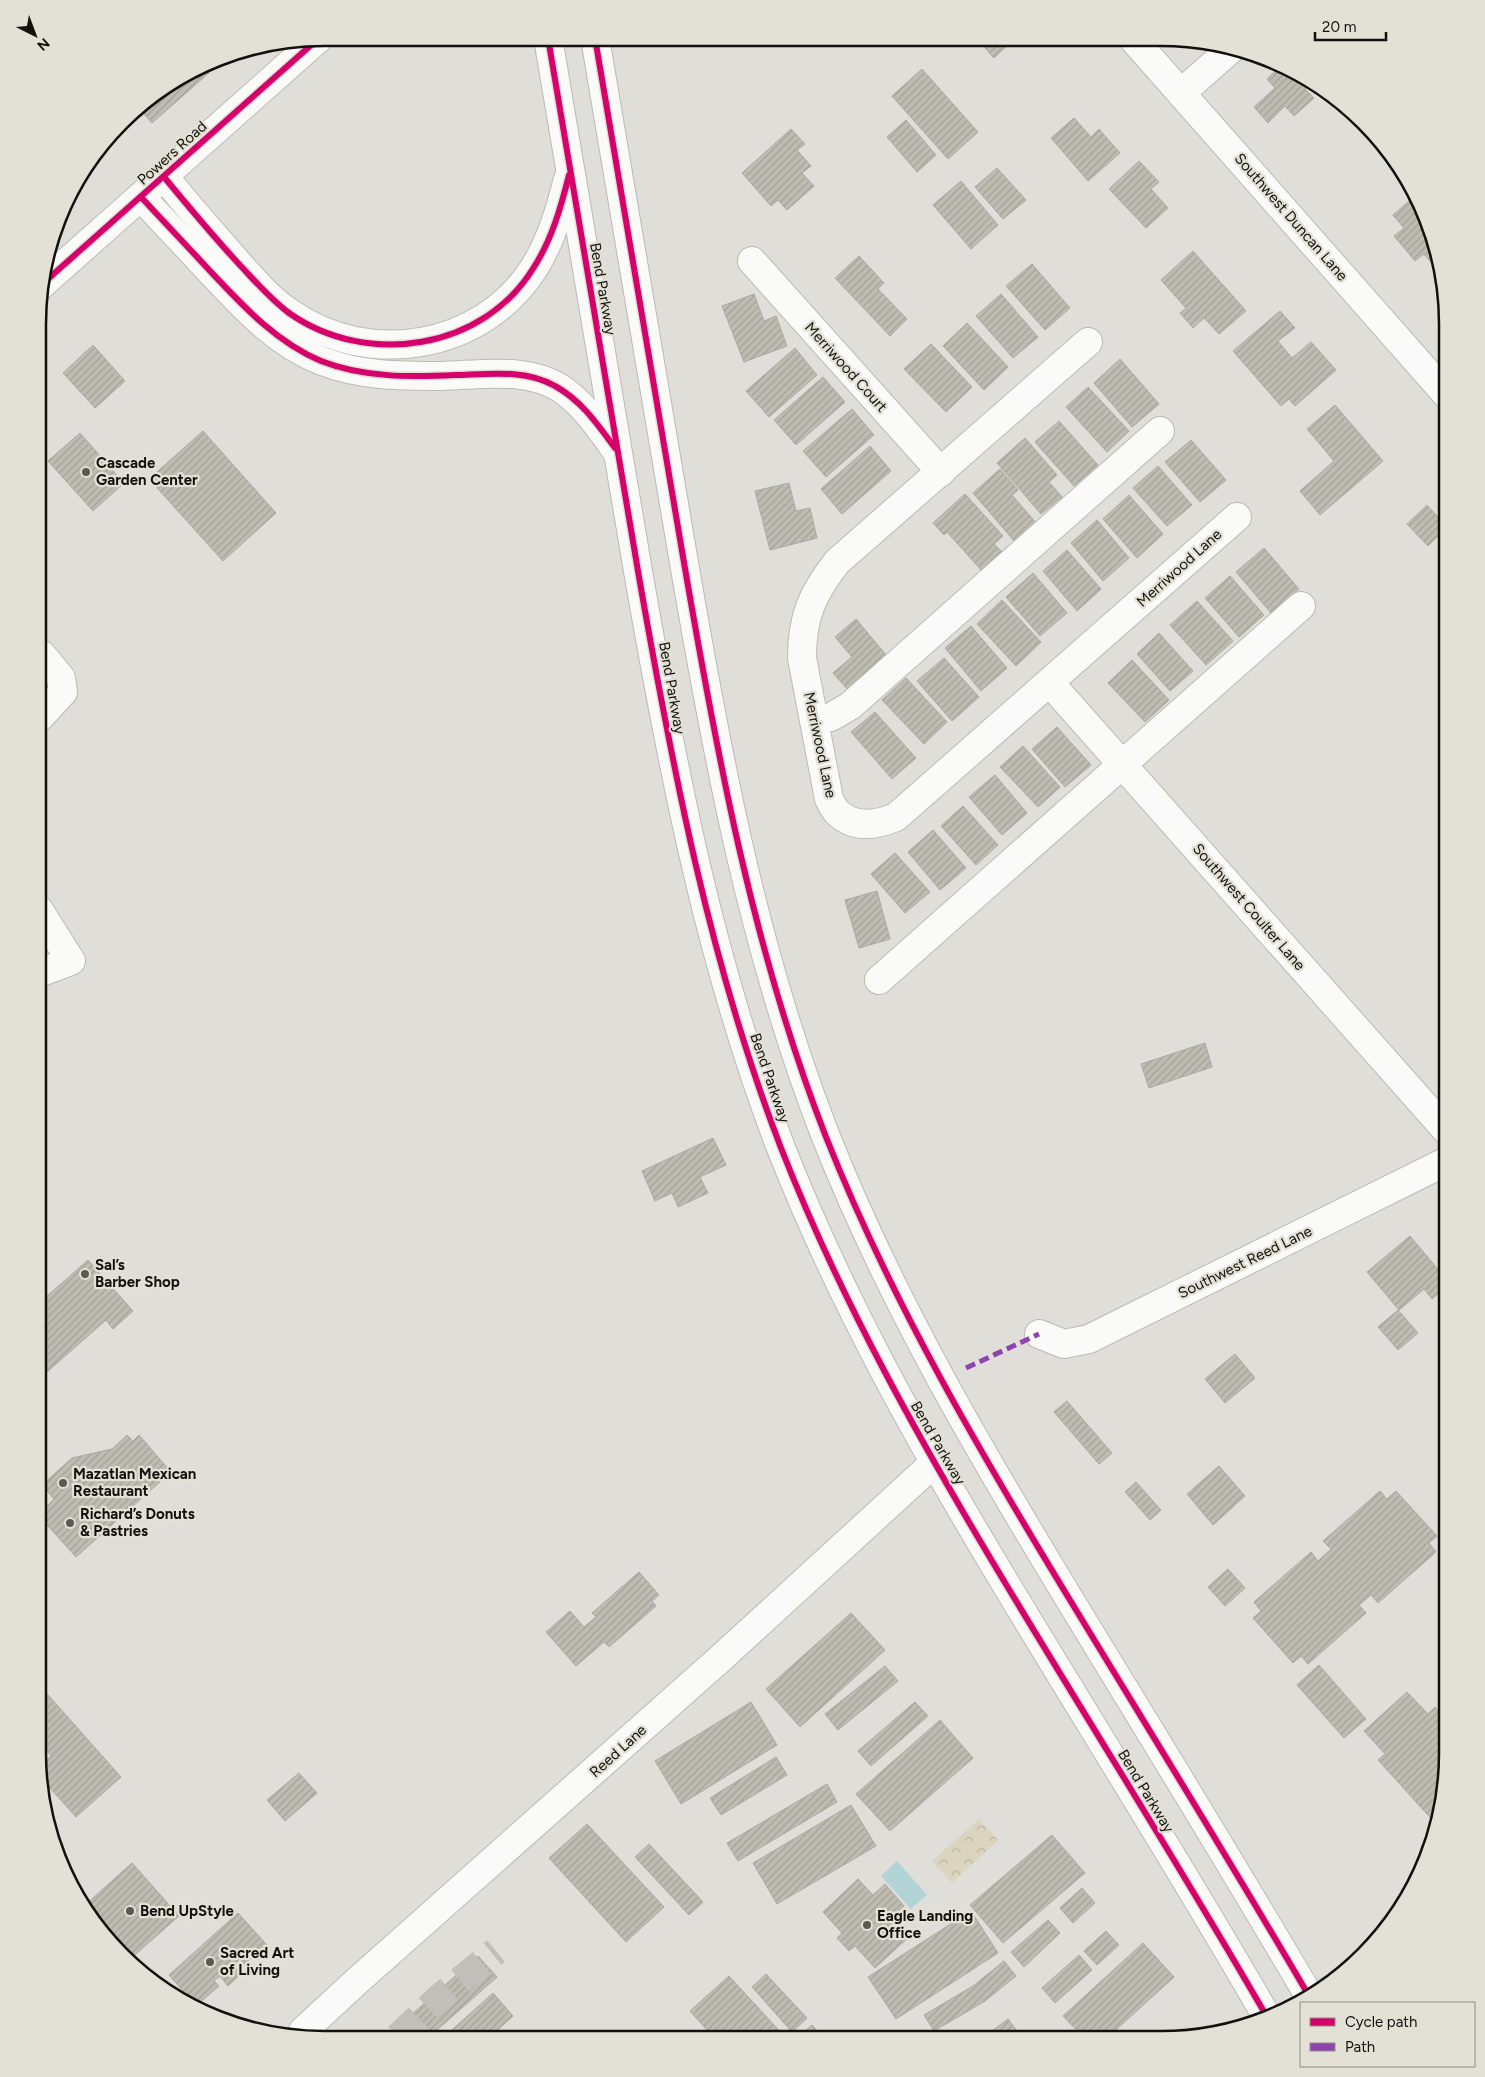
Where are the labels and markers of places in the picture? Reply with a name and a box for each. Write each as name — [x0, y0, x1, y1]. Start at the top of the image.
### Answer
place label: Cascade Garden Center — [96, 454, 198, 489]
marker: Cascade Garden Center — [80, 466, 92, 478]
place label: Sal’s Barber Shop — [95, 1256, 180, 1291]
marker: Sal’s Barber Shop — [79, 1268, 91, 1280]
place label: Mazatlan Mexican Restaurant — [73, 1465, 196, 1500]
marker: Mazatlan Mexican Restaurant — [57, 1477, 69, 1489]
place label: Richard’s Donuts & Pastries — [80, 1505, 195, 1540]
marker: Richard’s Donuts & Pastries — [64, 1517, 76, 1529]
place label: Bend UpStyle — [140, 1902, 235, 1920]
marker: Bend UpStyle — [124, 1905, 136, 1917]
place label: Eagle Landing Office — [877, 1907, 973, 1942]
marker: Eagle Landing Office — [861, 1919, 873, 1931]
place label: Sacred Art of Living — [220, 1944, 294, 1979]
marker: Sacred Art of Living — [204, 1956, 216, 1968]

